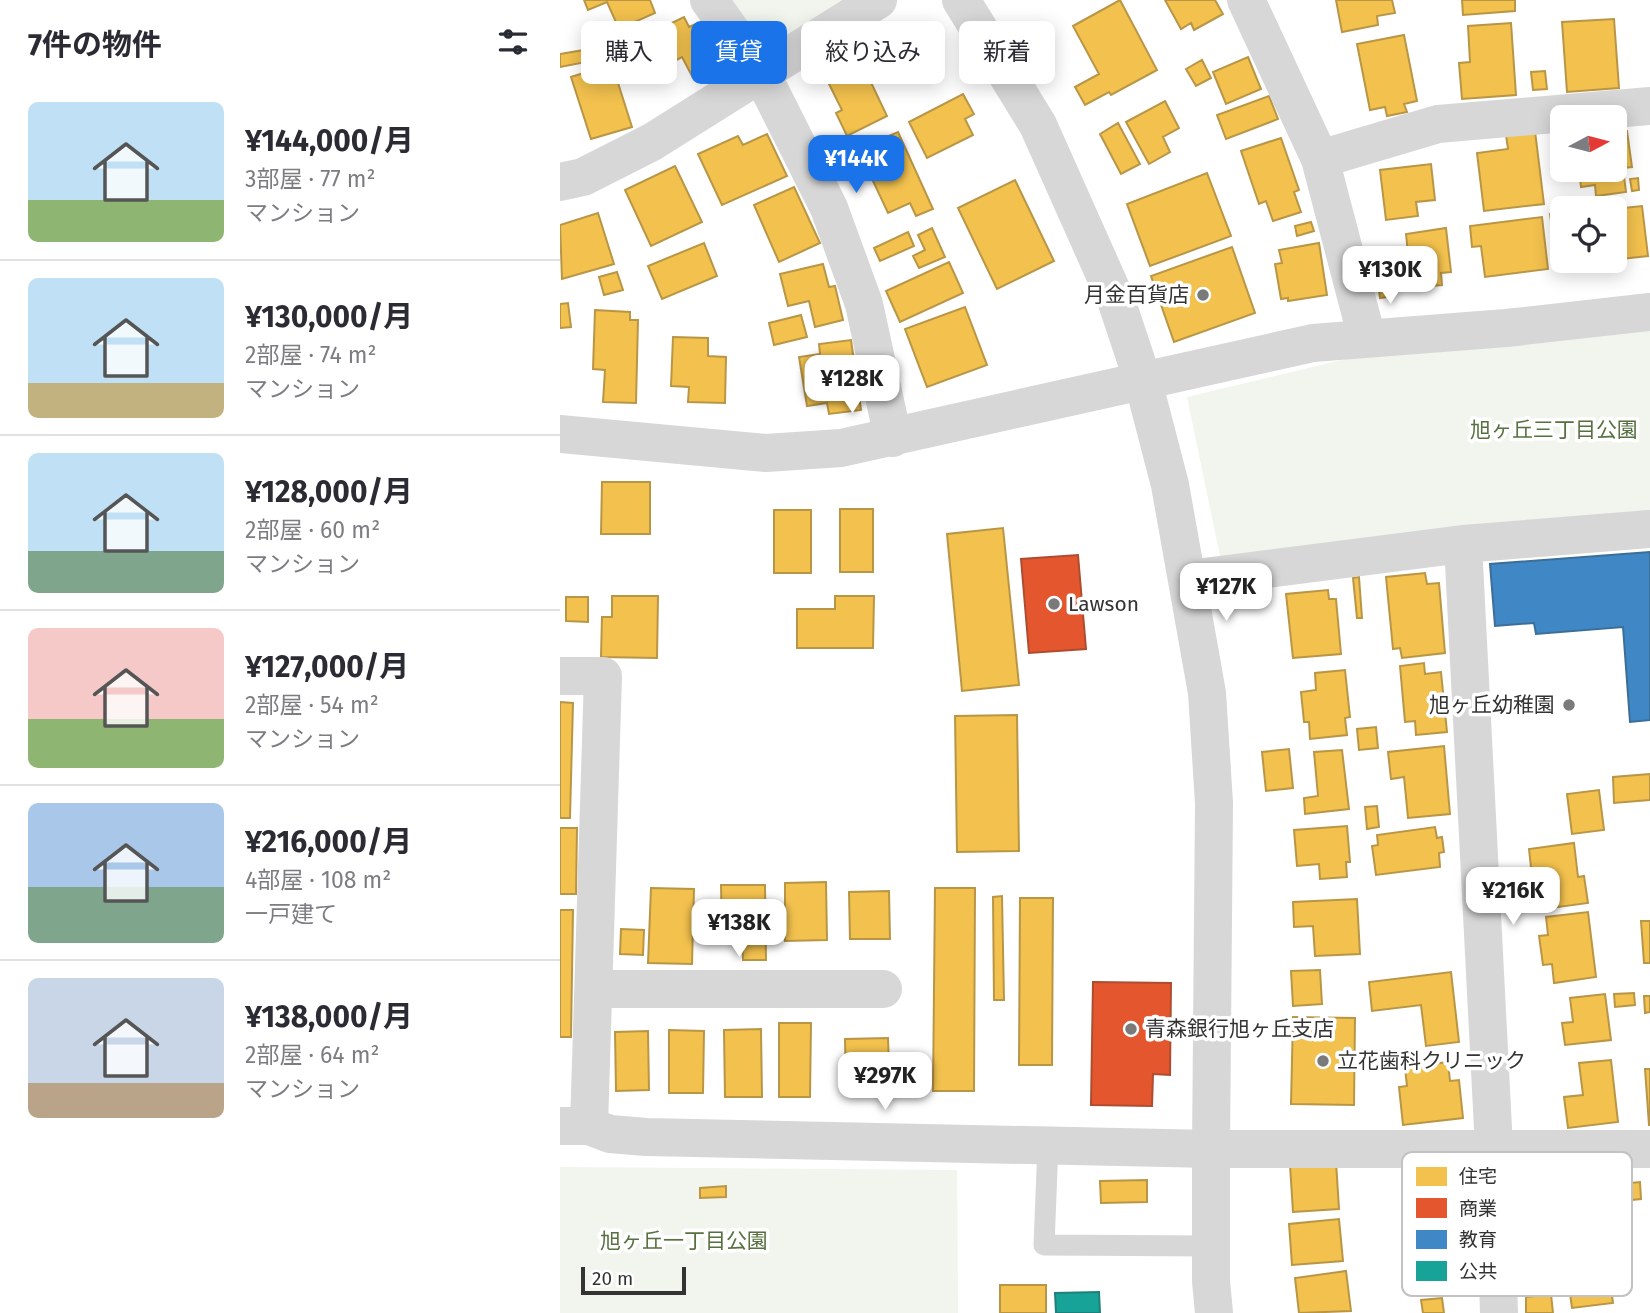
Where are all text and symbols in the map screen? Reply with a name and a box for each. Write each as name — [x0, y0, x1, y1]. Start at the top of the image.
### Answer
chip: 購入 — [581, 21, 677, 84]
chip: 賃貸 — [691, 21, 787, 84]
chip: 絞り込み — [801, 21, 945, 84]
chip: 新着 — [959, 21, 1055, 84]
icon: filters — [494, 23, 532, 61]
text: 7件の物件 — [28, 27, 162, 63]
north arrow — [1550, 105, 1628, 182]
map controls — [1550, 105, 1627, 273]
text: ¥144,000/月 — [245, 123, 414, 159]
icon: home — [84, 130, 168, 214]
pin: ¥144K — [807, 136, 905, 195]
text: ¥144K — [824, 144, 888, 172]
text: 3部屋 · 77 m² — [245, 165, 376, 193]
button: locate — [1550, 196, 1627, 273]
text: マンション — [245, 199, 360, 227]
pin: ¥130K — [1341, 246, 1439, 306]
text: ¥130K — [1358, 255, 1422, 283]
place label: 月金百貨店 — [1084, 282, 1189, 308]
marker: 月金百貨店 — [1195, 287, 1211, 303]
text: ¥130,000/月 — [245, 299, 413, 335]
icon: home — [84, 306, 168, 390]
text: 2部屋 · 74 m² — [245, 341, 377, 369]
pin: ¥128K — [803, 356, 901, 415]
text: ¥128K — [821, 364, 883, 392]
text: マンション — [245, 375, 360, 403]
park label: 旭ヶ丘三丁目公園 — [1470, 417, 1638, 443]
text: ¥128,000/月 — [245, 474, 413, 510]
icon: home — [84, 481, 168, 565]
text: 2部屋 · 60 m² — [245, 516, 380, 544]
text: マンション — [245, 550, 360, 578]
pin: ¥127K — [1177, 564, 1275, 623]
text: ¥127K — [1196, 572, 1256, 600]
place label: Lawson — [1068, 591, 1139, 617]
marker: Lawson — [1046, 596, 1062, 612]
text: ¥127,000/月 — [245, 649, 409, 685]
icon: home — [84, 656, 168, 740]
text: 2部屋 · 54 m² — [245, 691, 379, 719]
place label: 旭ヶ丘幼稚園 — [1429, 692, 1555, 718]
marker: 旭ヶ丘幼稚園 — [1561, 697, 1577, 713]
text: マンション — [245, 725, 360, 753]
text: ¥216,000/月 — [245, 824, 412, 860]
icon: home — [84, 831, 168, 915]
text: 4部屋 · 108 m² — [245, 866, 391, 894]
pin: ¥216K — [1464, 867, 1562, 927]
text: ¥216K — [1482, 876, 1544, 904]
text: 一戸建て — [245, 900, 337, 928]
pin: ¥138K — [690, 900, 788, 959]
text: ¥138K — [708, 908, 770, 936]
text: ¥138,000/月 — [245, 999, 413, 1035]
icon: home — [84, 1006, 168, 1090]
place label: 青森銀行旭ヶ丘支店 — [1145, 1016, 1334, 1042]
marker: 青森銀行旭ヶ丘支店 — [1123, 1021, 1139, 1037]
text: 2部屋 · 64 m² — [245, 1041, 379, 1069]
place label: 立花歯科クリニック — [1337, 1048, 1526, 1074]
pin: ¥297K — [836, 1052, 934, 1112]
marker: 立花歯科クリニック — [1315, 1053, 1331, 1069]
text: ¥297K — [854, 1061, 916, 1089]
text: マンション — [245, 1075, 360, 1103]
legend — [1402, 1152, 1632, 1296]
text: 住宅 — [1459, 1165, 1497, 1188]
text: 商業 — [1459, 1197, 1497, 1220]
park label: 旭ヶ丘一丁目公園 — [600, 1228, 768, 1254]
text: 教育 — [1459, 1228, 1497, 1251]
text: 公共 — [1459, 1260, 1497, 1283]
scale bar — [581, 1264, 686, 1296]
text: 20 m — [592, 1267, 633, 1290]

